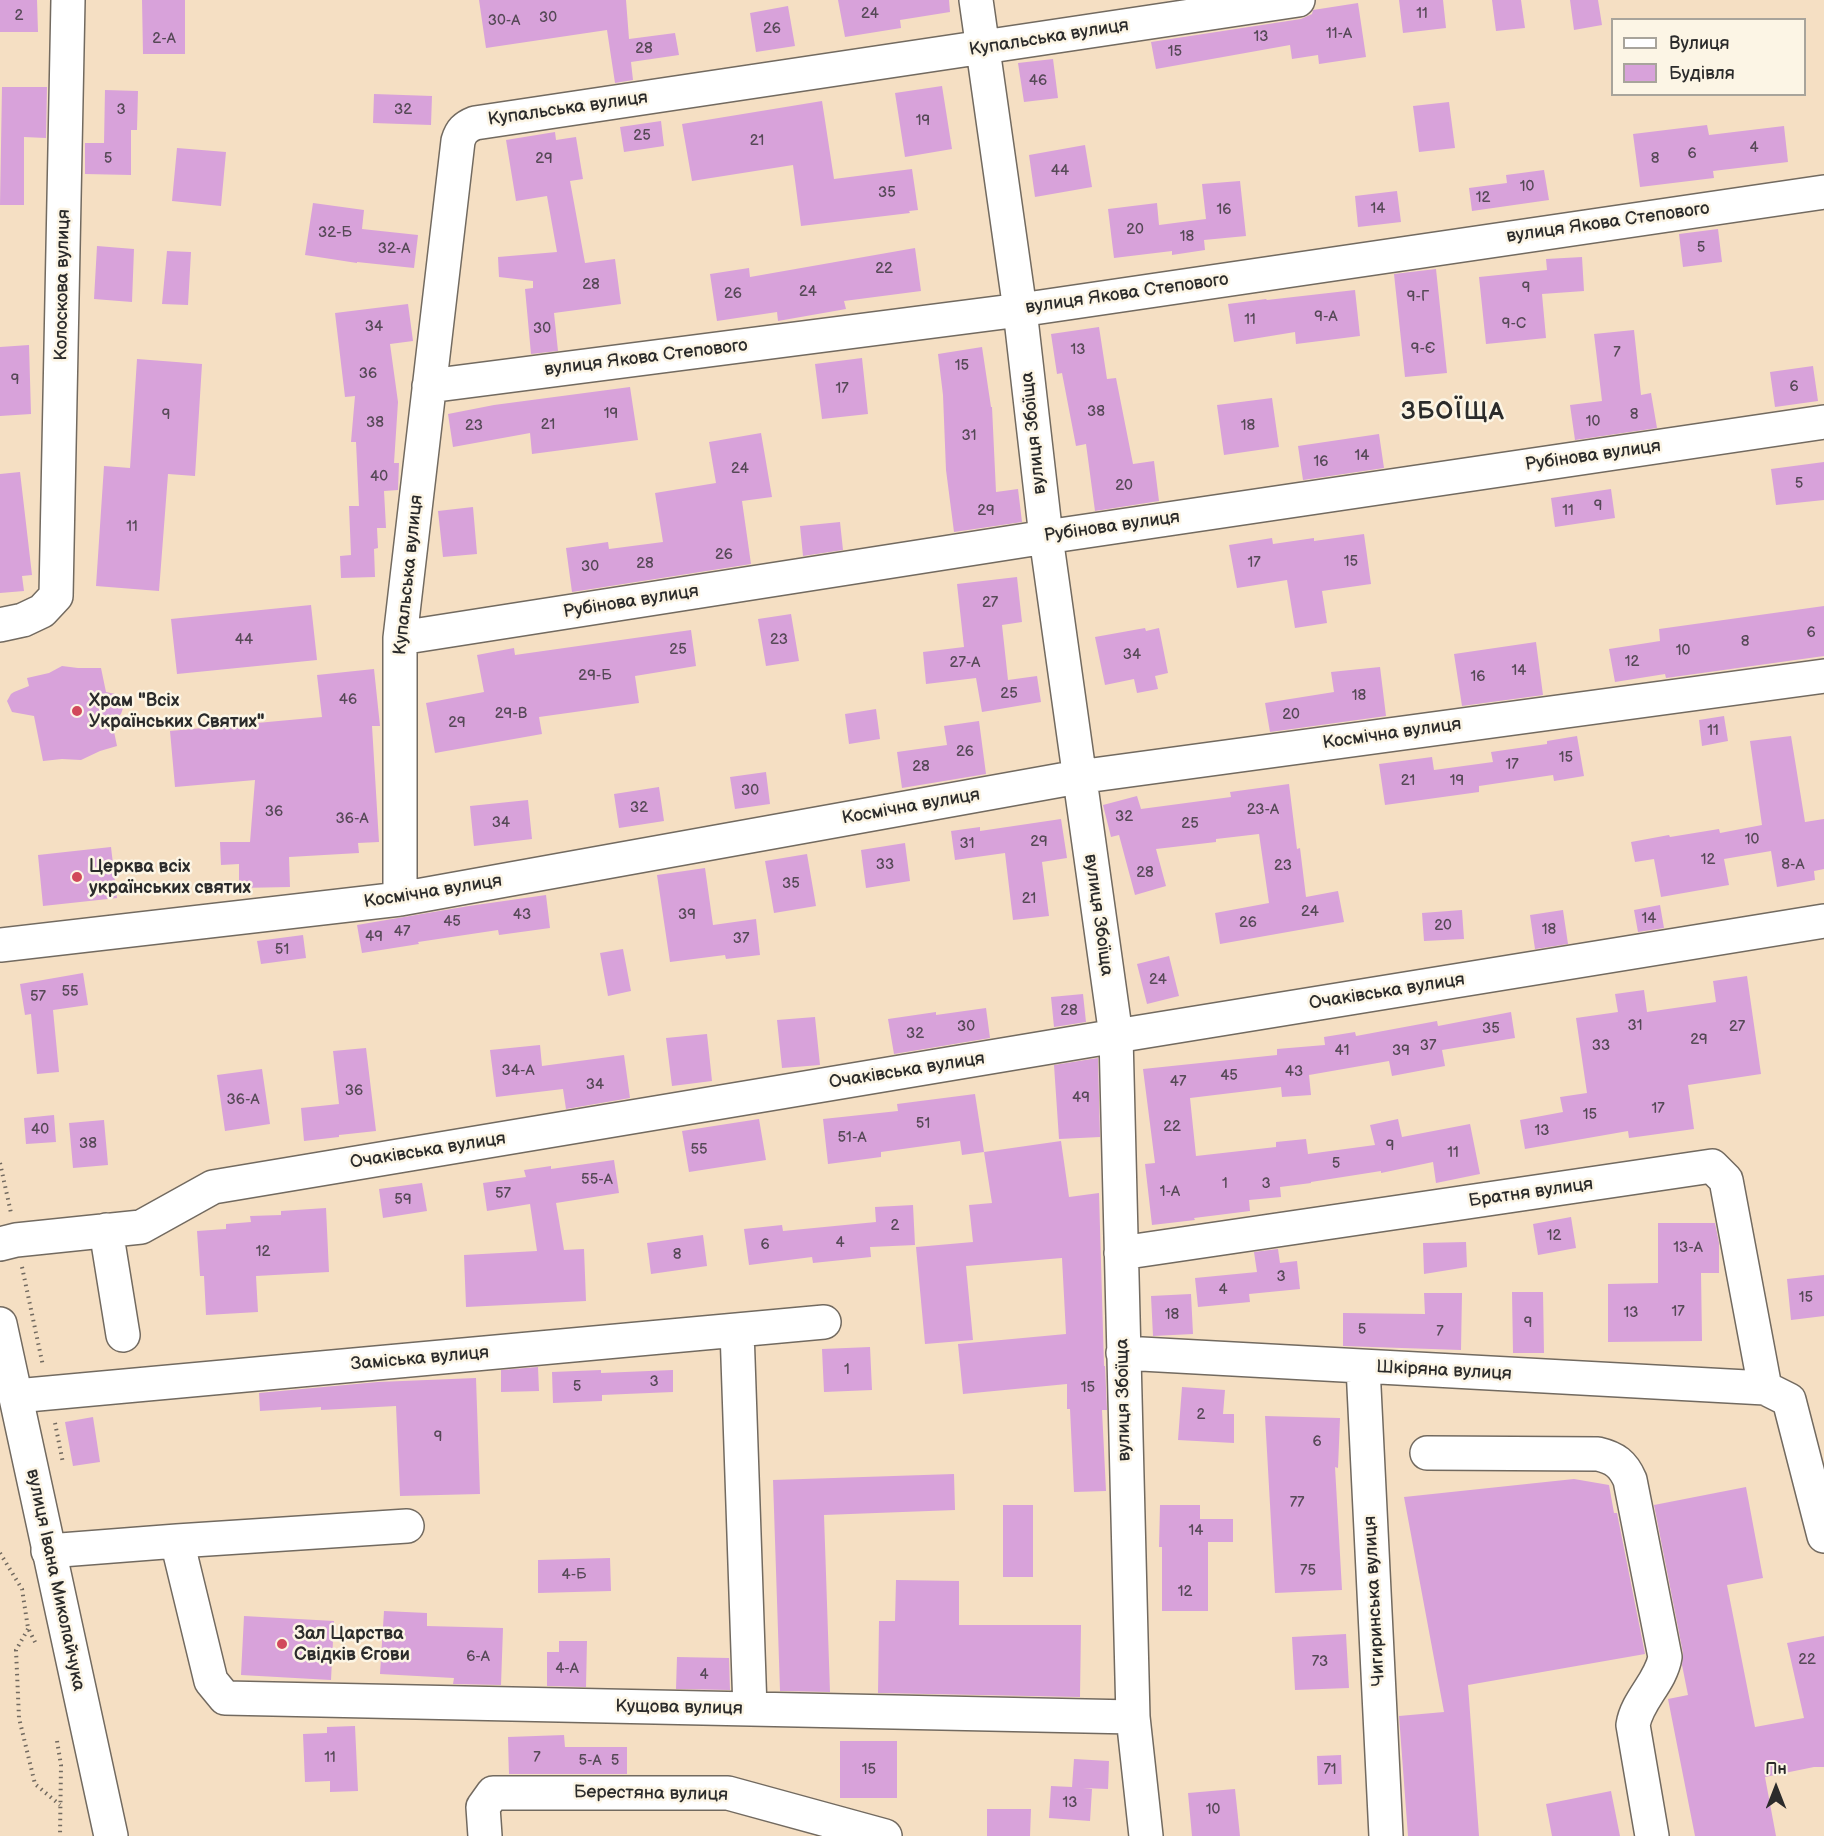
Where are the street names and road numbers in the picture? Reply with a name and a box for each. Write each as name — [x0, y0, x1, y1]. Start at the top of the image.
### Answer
street label: Купальська вулиця — [968, 15, 1130, 61]
street label: Купальська вулиця — [487, 87, 649, 131]
street label: вулиця Якова Степового — [1505, 198, 1711, 248]
street label: Колоскова вулиця — [51, 209, 75, 361]
street label: вулиця Якова Степового — [1024, 269, 1230, 319]
street label: вулиця Якова Степового — [543, 335, 749, 381]
street label: вулиця Збоїща — [1017, 371, 1051, 495]
street label: Рубінова вулиця — [1524, 436, 1662, 476]
street label: Купальська вулиця — [390, 494, 428, 656]
street label: Рубінова вулиця — [1043, 507, 1181, 547]
street label: Рубінова вулиця — [562, 581, 700, 623]
street label: Космічна вулиця — [1321, 714, 1463, 754]
street label: Космічна вулиця — [840, 784, 982, 830]
street label: вулиця Збоїща — [1079, 853, 1117, 977]
street label: Космічна вулиця — [362, 870, 504, 914]
street label: Очаківська вулиця — [1308, 969, 1466, 1015]
street label: Очаківська вулиця — [828, 1048, 986, 1094]
street label: Очаківська вулиця — [349, 1128, 507, 1174]
street label: Братня вулиця — [1467, 1174, 1595, 1212]
street label: вулиця Збоїща — [1112, 1338, 1136, 1462]
street label: Заміська вулиця — [350, 1342, 490, 1376]
street label: Шкіряна вулиця — [1376, 1357, 1512, 1385]
street label: вулиця Івана Миколайчука — [21, 1467, 89, 1693]
street label: Чигиринська вулиця — [1360, 1515, 1390, 1687]
street label: Кущова вулиця — [615, 1696, 743, 1720]
street label: Берестяна вулиця — [574, 1782, 728, 1806]

